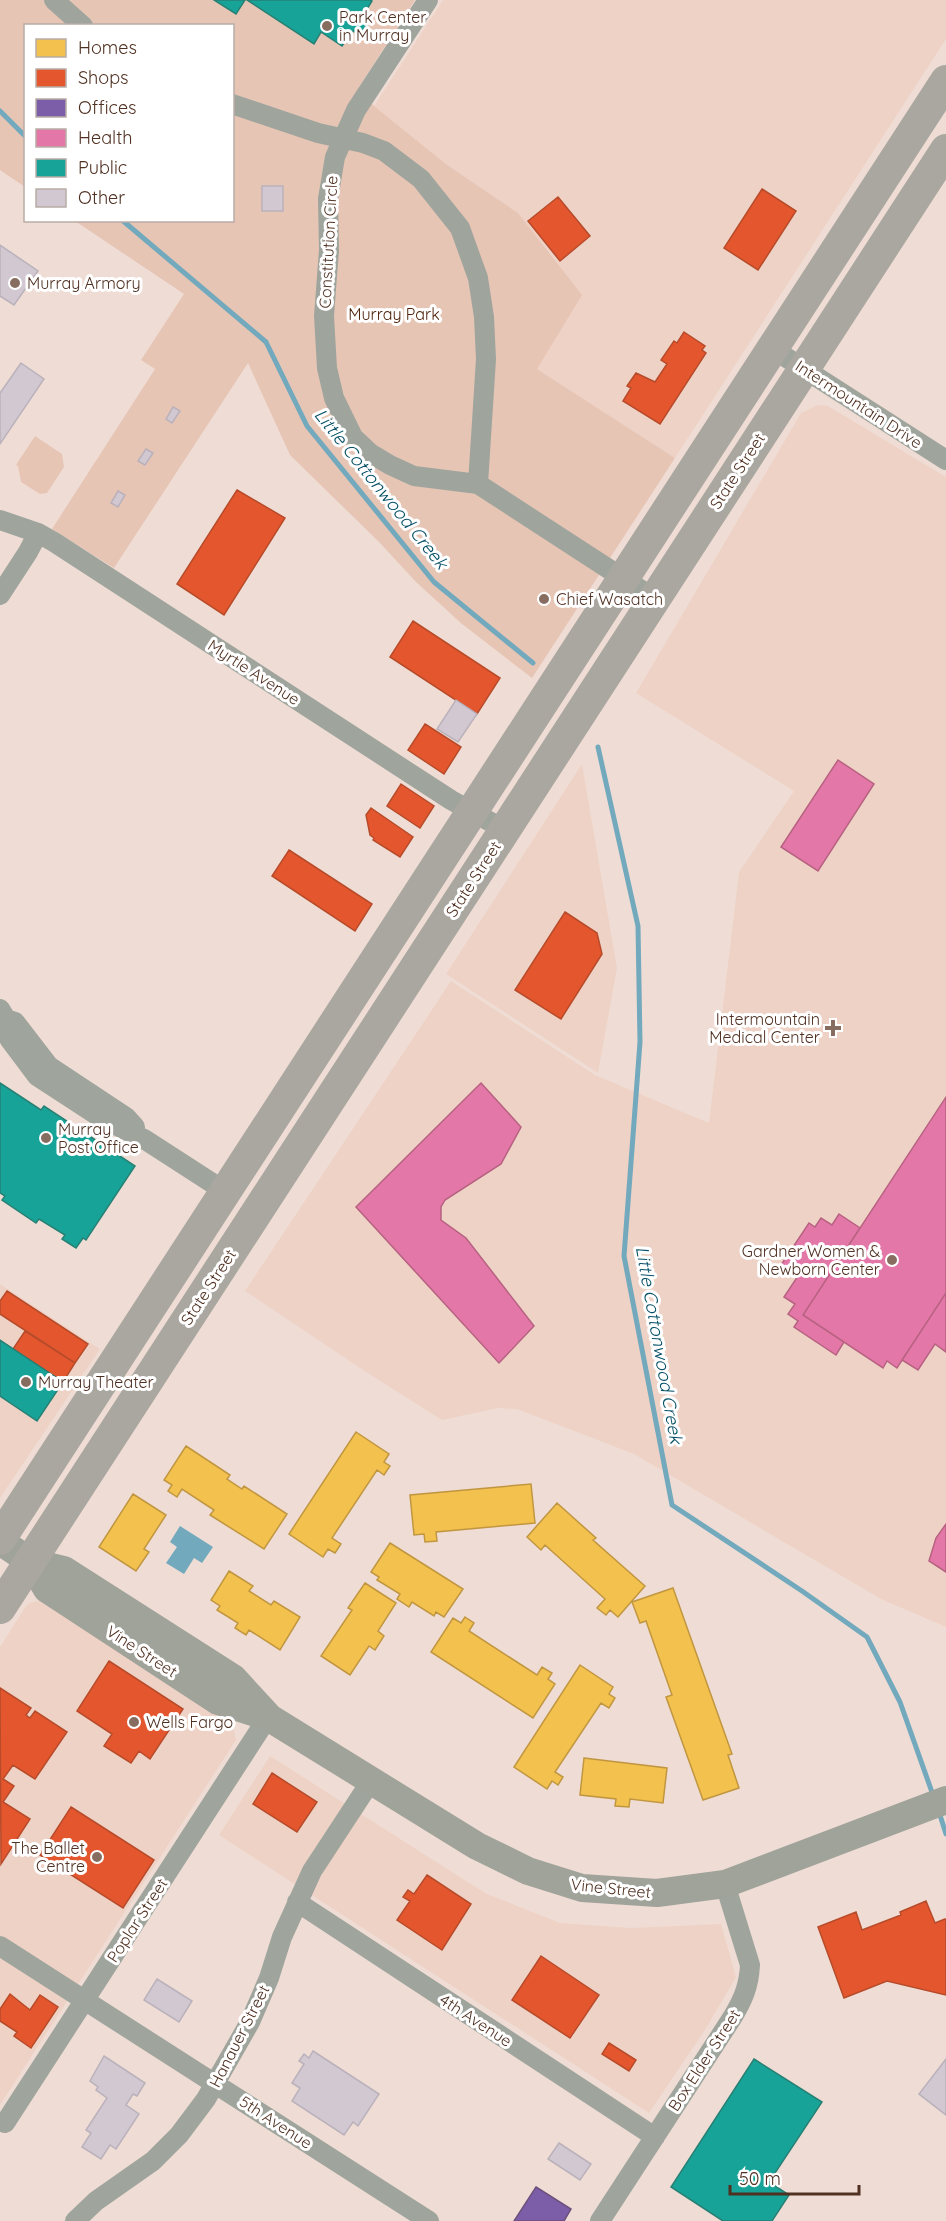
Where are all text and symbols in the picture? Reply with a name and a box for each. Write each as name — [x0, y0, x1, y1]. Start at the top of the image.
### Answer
place label: Park Center in Murray — [339, 7, 427, 45]
marker: Park Center in Murray — [320, 19, 334, 33]
legend — [24, 24, 234, 222]
text: Homes — [78, 36, 137, 59]
text: Shops — [78, 66, 129, 89]
text: Offices — [78, 96, 137, 119]
text: Health — [78, 126, 133, 149]
text: Public — [78, 156, 127, 179]
street label: Constitution Circle — [315, 175, 341, 309]
text: Other — [78, 186, 125, 209]
place label: Murray Armory — [27, 273, 141, 293]
marker: Murray Armory — [8, 276, 22, 290]
park label: Murray Park — [348, 304, 440, 324]
street label: Intermountain Drive — [792, 356, 926, 452]
water label: Little Cottonwood Creek — [309, 404, 454, 575]
street label: State Street — [705, 429, 769, 513]
place label: Chief Wasatch — [556, 589, 663, 609]
marker: Chief Wasatch — [537, 592, 551, 606]
street label: Myrtle Avenue — [204, 635, 304, 709]
street label: State Street — [441, 837, 505, 921]
place label: Intermountain Medical Center — [709, 1009, 820, 1047]
marker: Intermountain Medical Center — [824, 1019, 842, 1037]
place label: Murray Post Office — [58, 1119, 139, 1157]
marker: Murray Post Office — [39, 1131, 53, 1145]
place label: Gardner Women & Newborn Center — [742, 1241, 880, 1279]
water label: Little Cottonwood Creek — [631, 1244, 688, 1447]
street label: State Street — [176, 1245, 240, 1329]
marker: Gardner Women & Newborn Center — [885, 1253, 899, 1267]
place label: Murray Theater — [38, 1372, 154, 1392]
marker: Murray Theater — [19, 1375, 33, 1389]
street label: Vine Street — [103, 1621, 181, 1681]
place label: Wells Fargo — [146, 1712, 233, 1732]
marker: Wells Fargo — [127, 1715, 141, 1729]
place label: The Ballet Centre — [11, 1838, 85, 1876]
marker: The Ballet Centre — [90, 1850, 104, 1864]
street label: Poplar Street — [102, 1874, 172, 1966]
street label: Vine Street — [570, 1874, 652, 1902]
street label: Hanauer Street — [205, 1981, 273, 2091]
street label: 4th Avenue — [436, 1989, 516, 2051]
street label: Box Elder Street — [664, 2005, 744, 2115]
street label: 5th Avenue — [236, 2091, 316, 2153]
scale bar — [730, 2158, 859, 2196]
text: 50 m — [739, 2167, 781, 2190]

